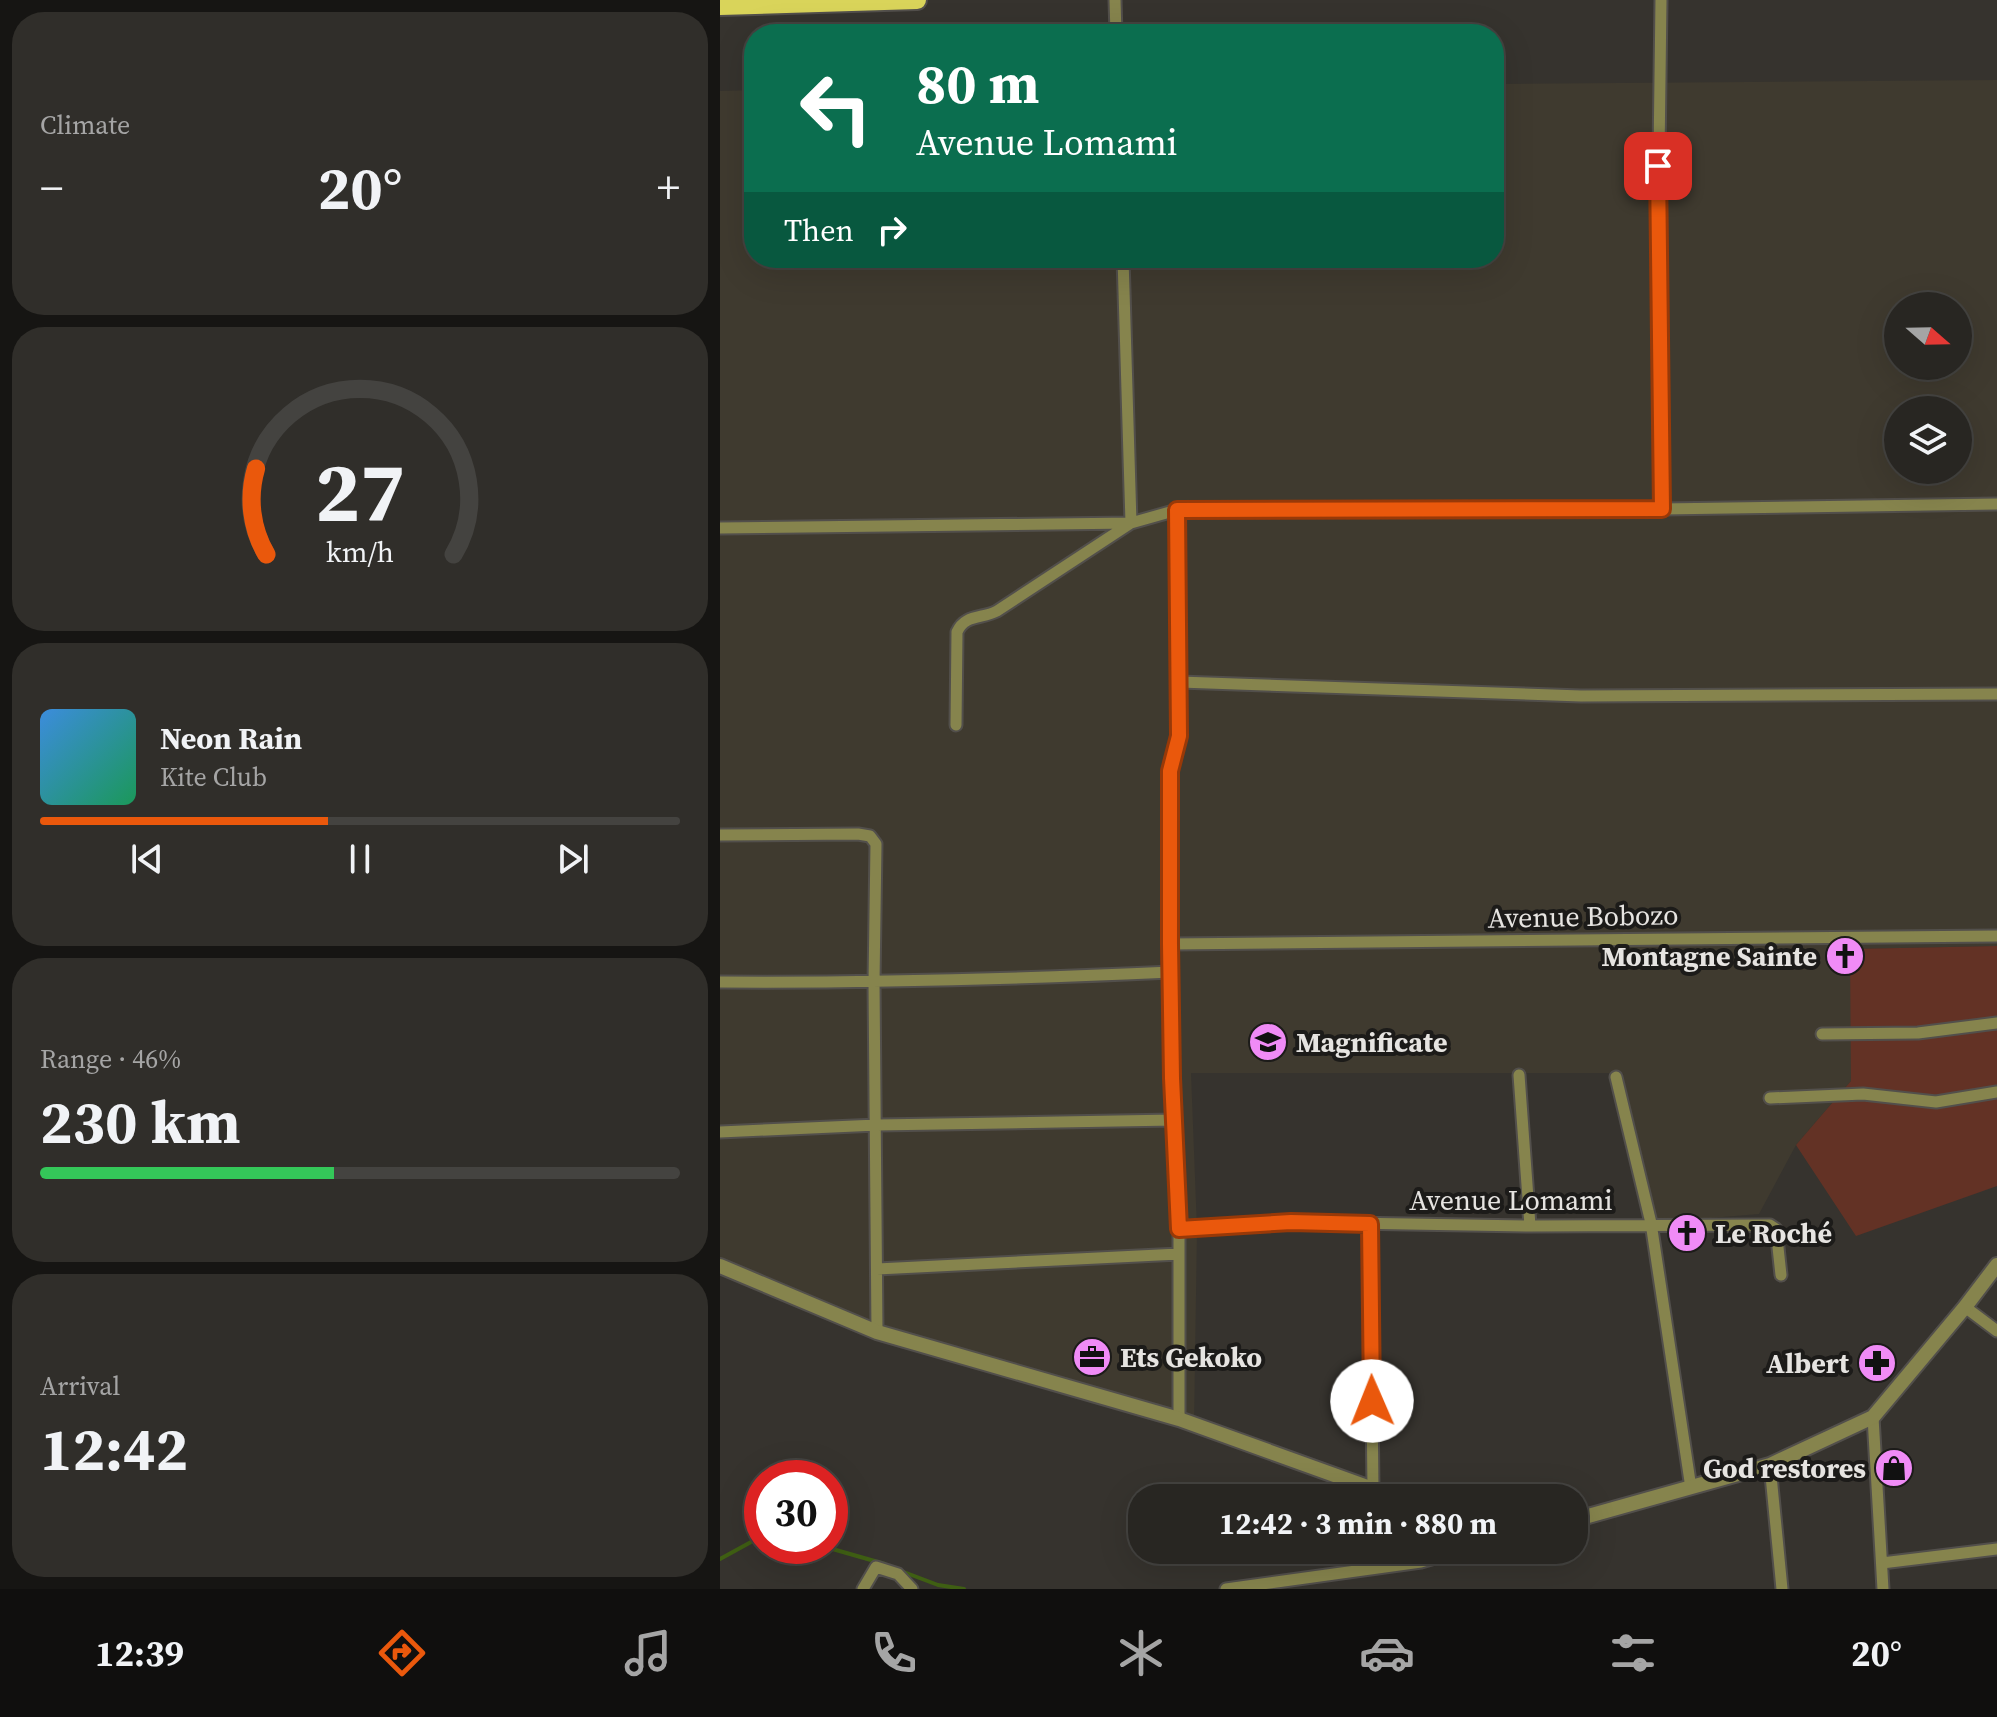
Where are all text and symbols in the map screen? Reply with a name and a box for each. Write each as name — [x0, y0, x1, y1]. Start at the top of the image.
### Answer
text: 80 m — [916, 45, 1039, 122]
icon: left — [784, 56, 888, 160]
text: Climate — [40, 107, 130, 143]
text: Avenue Lomami — [916, 118, 1178, 167]
pin — [1624, 132, 1692, 200]
icon: arrive — [1636, 144, 1680, 188]
text: 20° — [318, 147, 402, 229]
text: − — [40, 157, 63, 218]
text: + — [657, 157, 680, 218]
icon: right — [870, 208, 914, 252]
text: Then — [784, 210, 854, 251]
north arrow — [1884, 292, 1972, 380]
map controls — [1884, 292, 1972, 484]
button: layers — [1884, 396, 1972, 484]
text: 27 — [315, 435, 405, 549]
text: km/h — [326, 532, 394, 572]
text: Neon Rain — [160, 718, 302, 759]
text: Kite Club — [160, 759, 267, 795]
icon: previous — [125, 837, 169, 881]
icon: pause — [338, 837, 382, 881]
icon: next — [551, 837, 595, 881]
street label: Avenue Bobozo — [1487, 895, 1679, 937]
church icon: Montagne Sainte — [1824, 935, 1866, 977]
place label: Montagne Sainte — [1602, 937, 1817, 975]
school or university icon: Magnificate — [1247, 1021, 1289, 1063]
place label: Magnificate — [1296, 1023, 1448, 1061]
text: Range · 46% — [40, 1041, 181, 1077]
text: 230 km — [40, 1081, 241, 1163]
street label: Avenue Lomami — [1409, 1181, 1613, 1219]
church icon: Le Roché — [1666, 1212, 1708, 1254]
place label: Le Roché — [1715, 1214, 1832, 1252]
office icon: Ets Gekoko — [1071, 1336, 1113, 1378]
place label: Ets Gekoko — [1120, 1338, 1262, 1376]
pharmacy icon: Albert — [1856, 1342, 1898, 1384]
place label: Albert — [1766, 1344, 1850, 1382]
position arrow — [1330, 1359, 1414, 1443]
text: Arrival — [40, 1368, 120, 1404]
text: 12:42 — [40, 1408, 188, 1490]
shop icon: God restores — [1873, 1447, 1915, 1489]
place label: God restores — [1703, 1449, 1866, 1487]
speed limit sign: 30 — [744, 1460, 848, 1564]
text: 12:42 · 3 min · 880 m — [1219, 1503, 1497, 1544]
icon: directions — [374, 1625, 430, 1681]
icon: music — [620, 1625, 676, 1681]
icon: phone — [866, 1625, 922, 1681]
icon: climate — [1113, 1625, 1169, 1681]
icon: car — [1359, 1625, 1415, 1681]
icon: filters — [1605, 1625, 1661, 1681]
text: 12:39 — [95, 1629, 184, 1678]
text: 20° — [1851, 1629, 1902, 1678]

